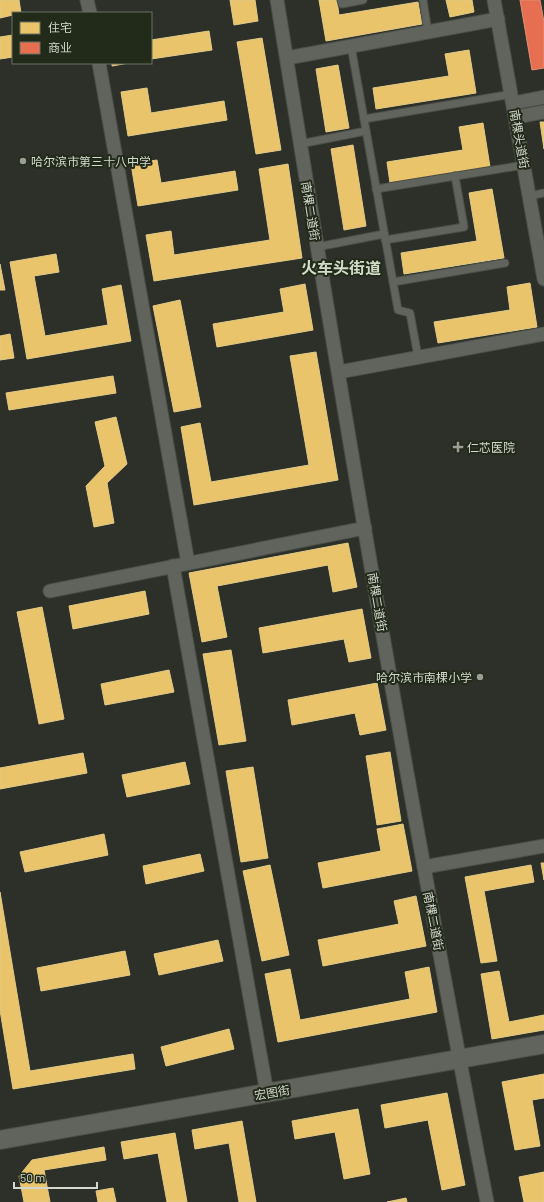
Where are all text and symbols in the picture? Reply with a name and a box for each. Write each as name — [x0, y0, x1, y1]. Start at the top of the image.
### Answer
legend — [12, 12, 152, 64]
text: 住宅 — [48, 20, 72, 34]
text: 商业 — [48, 40, 72, 54]
street label: 南棵头道街 — [508, 108, 532, 170]
place label: 哈尔滨市第三十八中学 — [31, 154, 151, 168]
marker: 哈尔滨市第三十八中学 — [18, 156, 28, 166]
street label: 南棵二道街 — [299, 180, 323, 242]
district label: 火车头街道 — [301, 258, 381, 277]
place label: 仁芯医院 — [467, 440, 515, 454]
marker: 仁芯医院 — [452, 441, 464, 453]
street label: 南棵二道街 — [366, 571, 390, 633]
place label: 哈尔滨市南棵小学 — [376, 670, 472, 684]
marker: 哈尔滨市南棵小学 — [475, 672, 485, 682]
street label: 南棵二道街 — [421, 890, 447, 952]
street label: 宏图街 — [253, 1082, 291, 1102]
scale bar — [14, 1164, 97, 1190]
text: 50 m — [20, 1170, 45, 1184]

